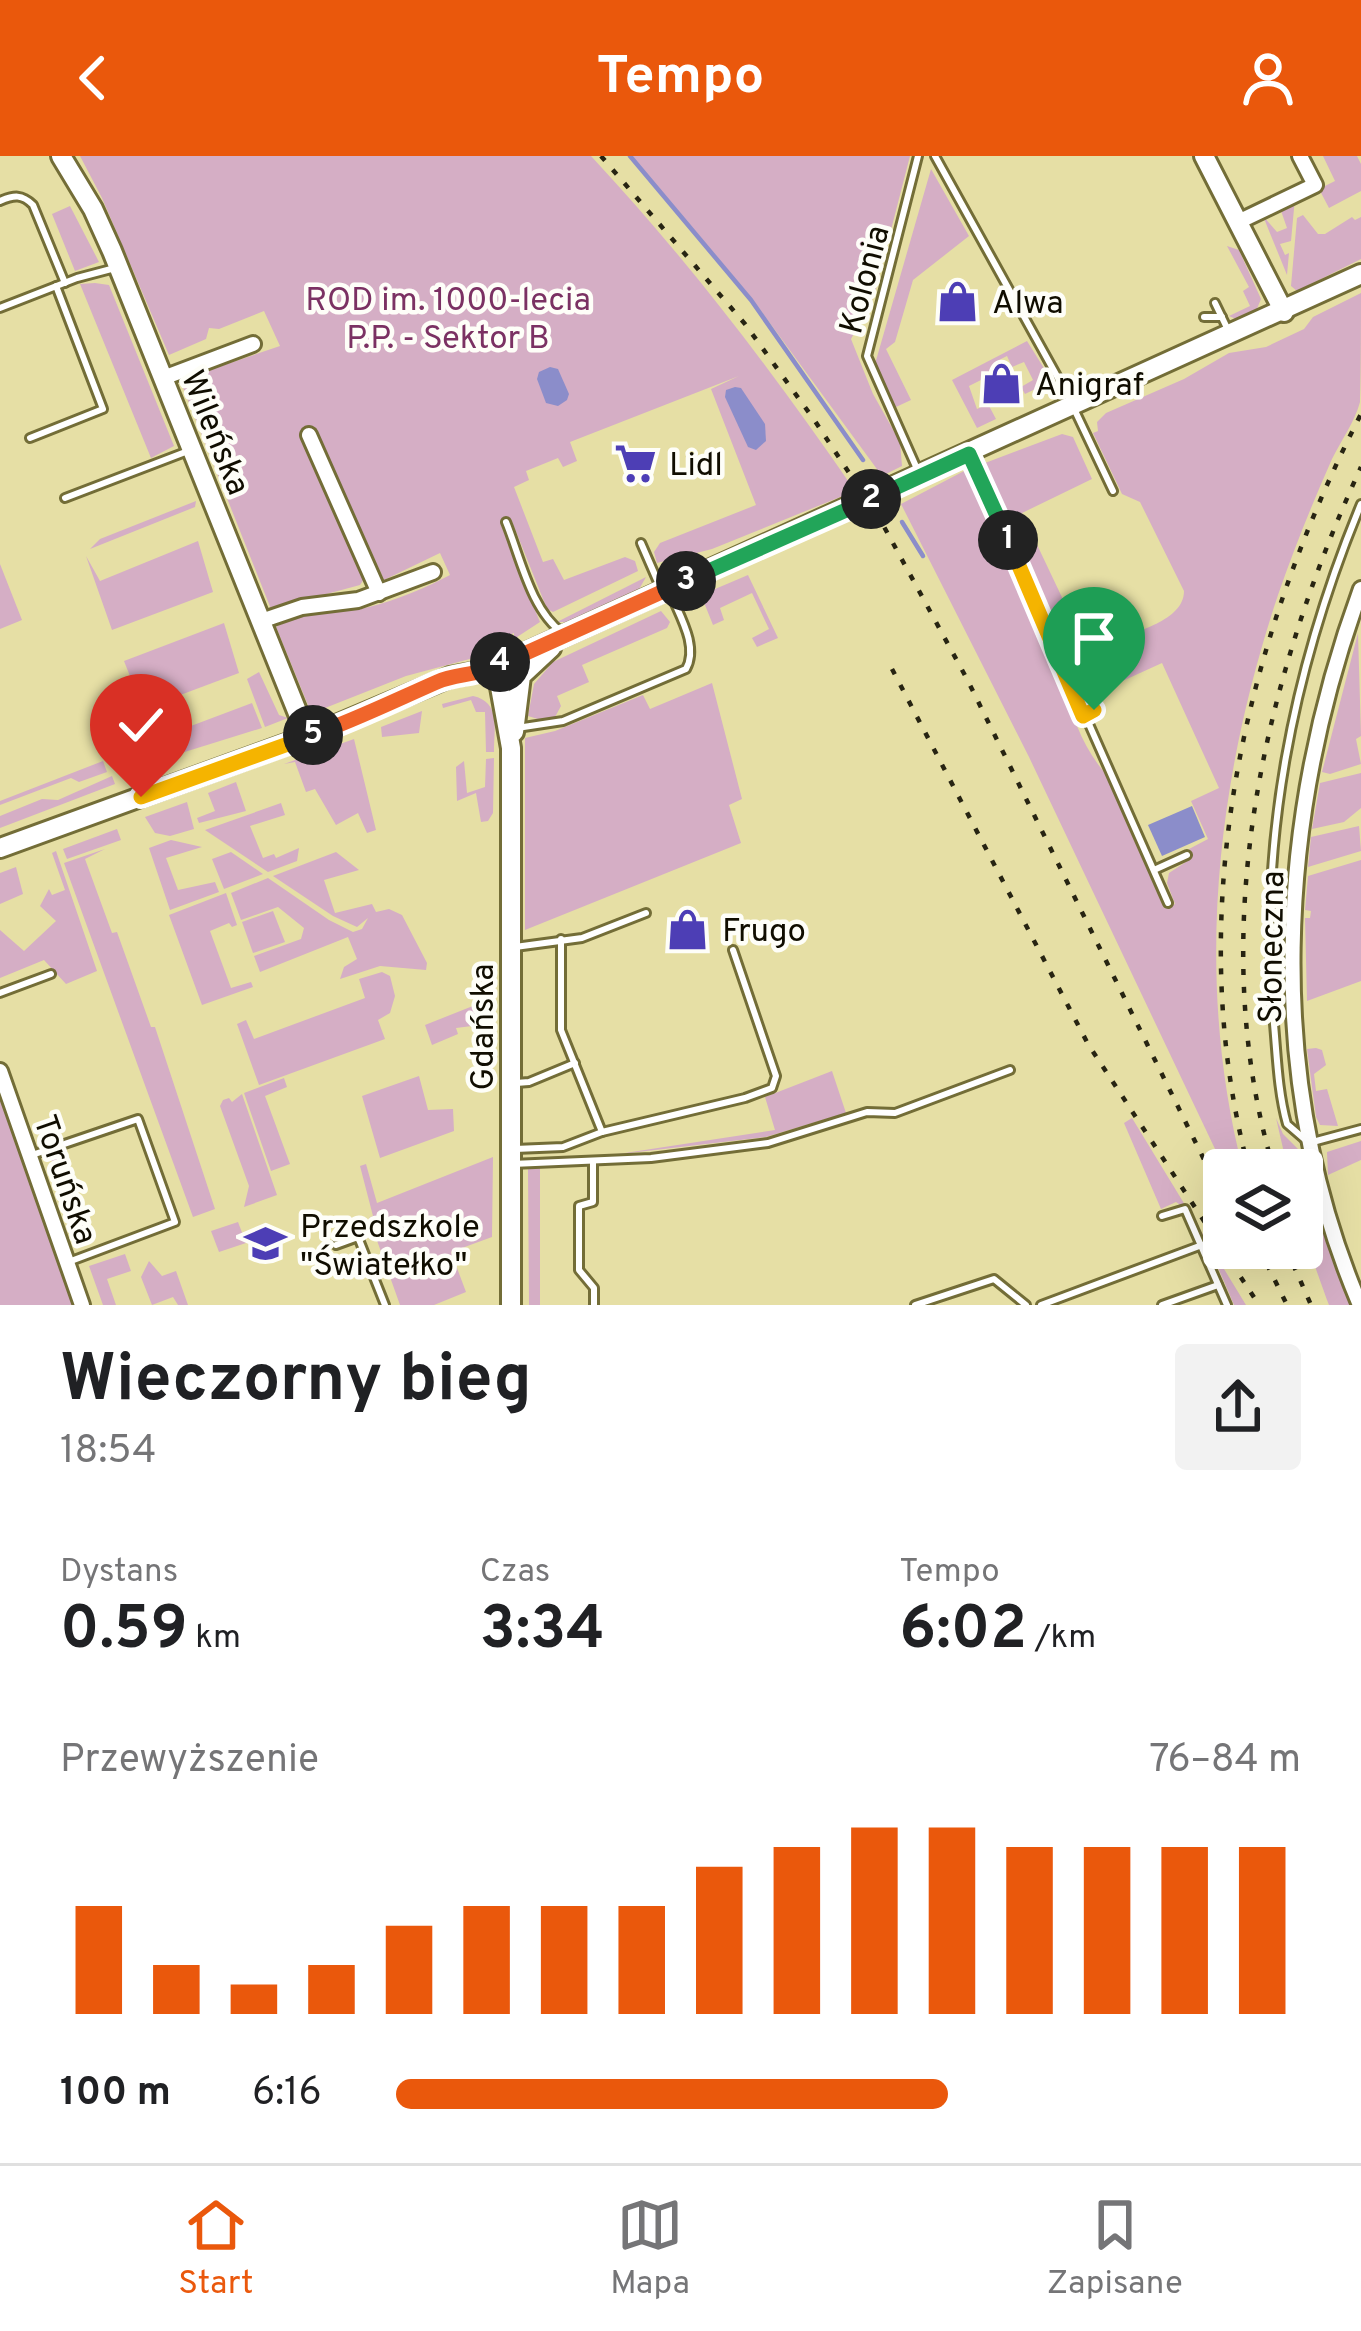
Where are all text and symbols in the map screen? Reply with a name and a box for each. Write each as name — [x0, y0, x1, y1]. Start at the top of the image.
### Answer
text: Tempo — [597, 44, 764, 113]
icon: back — [60, 45, 126, 111]
icon: person — [1235, 45, 1301, 111]
street label: Kolonia — [832, 221, 901, 339]
shop icon: Alwa — [935, 278, 981, 324]
park label: ROD im. 1000-lecia P.P. - Sektor B — [305, 281, 591, 361]
place label: Alwa — [992, 284, 1064, 326]
shop icon: Anigraf — [978, 360, 1024, 406]
street label: Wileńska — [169, 365, 257, 502]
place label: Anigraf — [1035, 366, 1144, 408]
supermarket icon: Lidl — [612, 440, 658, 486]
place label: Lidl — [669, 446, 723, 488]
pin: 2 — [841, 469, 901, 529]
text: 2 — [861, 478, 881, 520]
pin: 1 — [978, 510, 1038, 570]
text: 1 — [1001, 519, 1015, 561]
pin: 3 — [656, 551, 716, 611]
text: 3 — [676, 560, 696, 602]
pin — [1043, 587, 1145, 710]
icon: arrive — [1061, 605, 1127, 671]
pin: 4 — [470, 632, 530, 692]
text: 4 — [489, 641, 511, 683]
pin — [90, 674, 192, 797]
icon: check — [108, 692, 174, 758]
pin: 5 — [283, 705, 343, 765]
text: 5 — [303, 714, 323, 756]
street label: Słoneczna — [1252, 870, 1296, 1024]
shop icon: Frugo — [665, 906, 711, 952]
place label: Frugo — [722, 912, 806, 954]
street label: Gdańska — [464, 963, 506, 1091]
street label: Toruńska — [22, 1110, 105, 1250]
map controls — [1203, 1149, 1323, 1269]
button: layers — [1203, 1149, 1323, 1269]
place label: Przedszkole "Światełko" — [300, 1208, 480, 1288]
school or university icon: Przedszkole "Światełko" — [243, 1221, 289, 1267]
text: Wieczorny bieg — [60, 1341, 532, 1424]
button: share — [1175, 1344, 1301, 1470]
text: 18:54 — [60, 1428, 156, 1477]
text: Dystans — [60, 1552, 178, 1594]
text: Czas — [480, 1552, 550, 1594]
text: Tempo — [899, 1552, 1000, 1594]
text: 0.59 — [60, 1594, 188, 1670]
text: 3:34 — [480, 1594, 605, 1670]
text: 6:02 — [899, 1594, 1027, 1670]
text: km — [188, 1618, 241, 1660]
text: /km — [1027, 1618, 1096, 1660]
text: Przewyższenie — [60, 1737, 319, 1786]
text: 76–84 m — [1149, 1737, 1301, 1786]
text: 100 m — [60, 2070, 171, 2119]
text: 6:16 — [252, 2070, 322, 2119]
tab: Start — [178, 2192, 254, 2306]
tab: Mapa — [610, 2192, 690, 2306]
tab: Zapisane — [1047, 2192, 1183, 2306]

